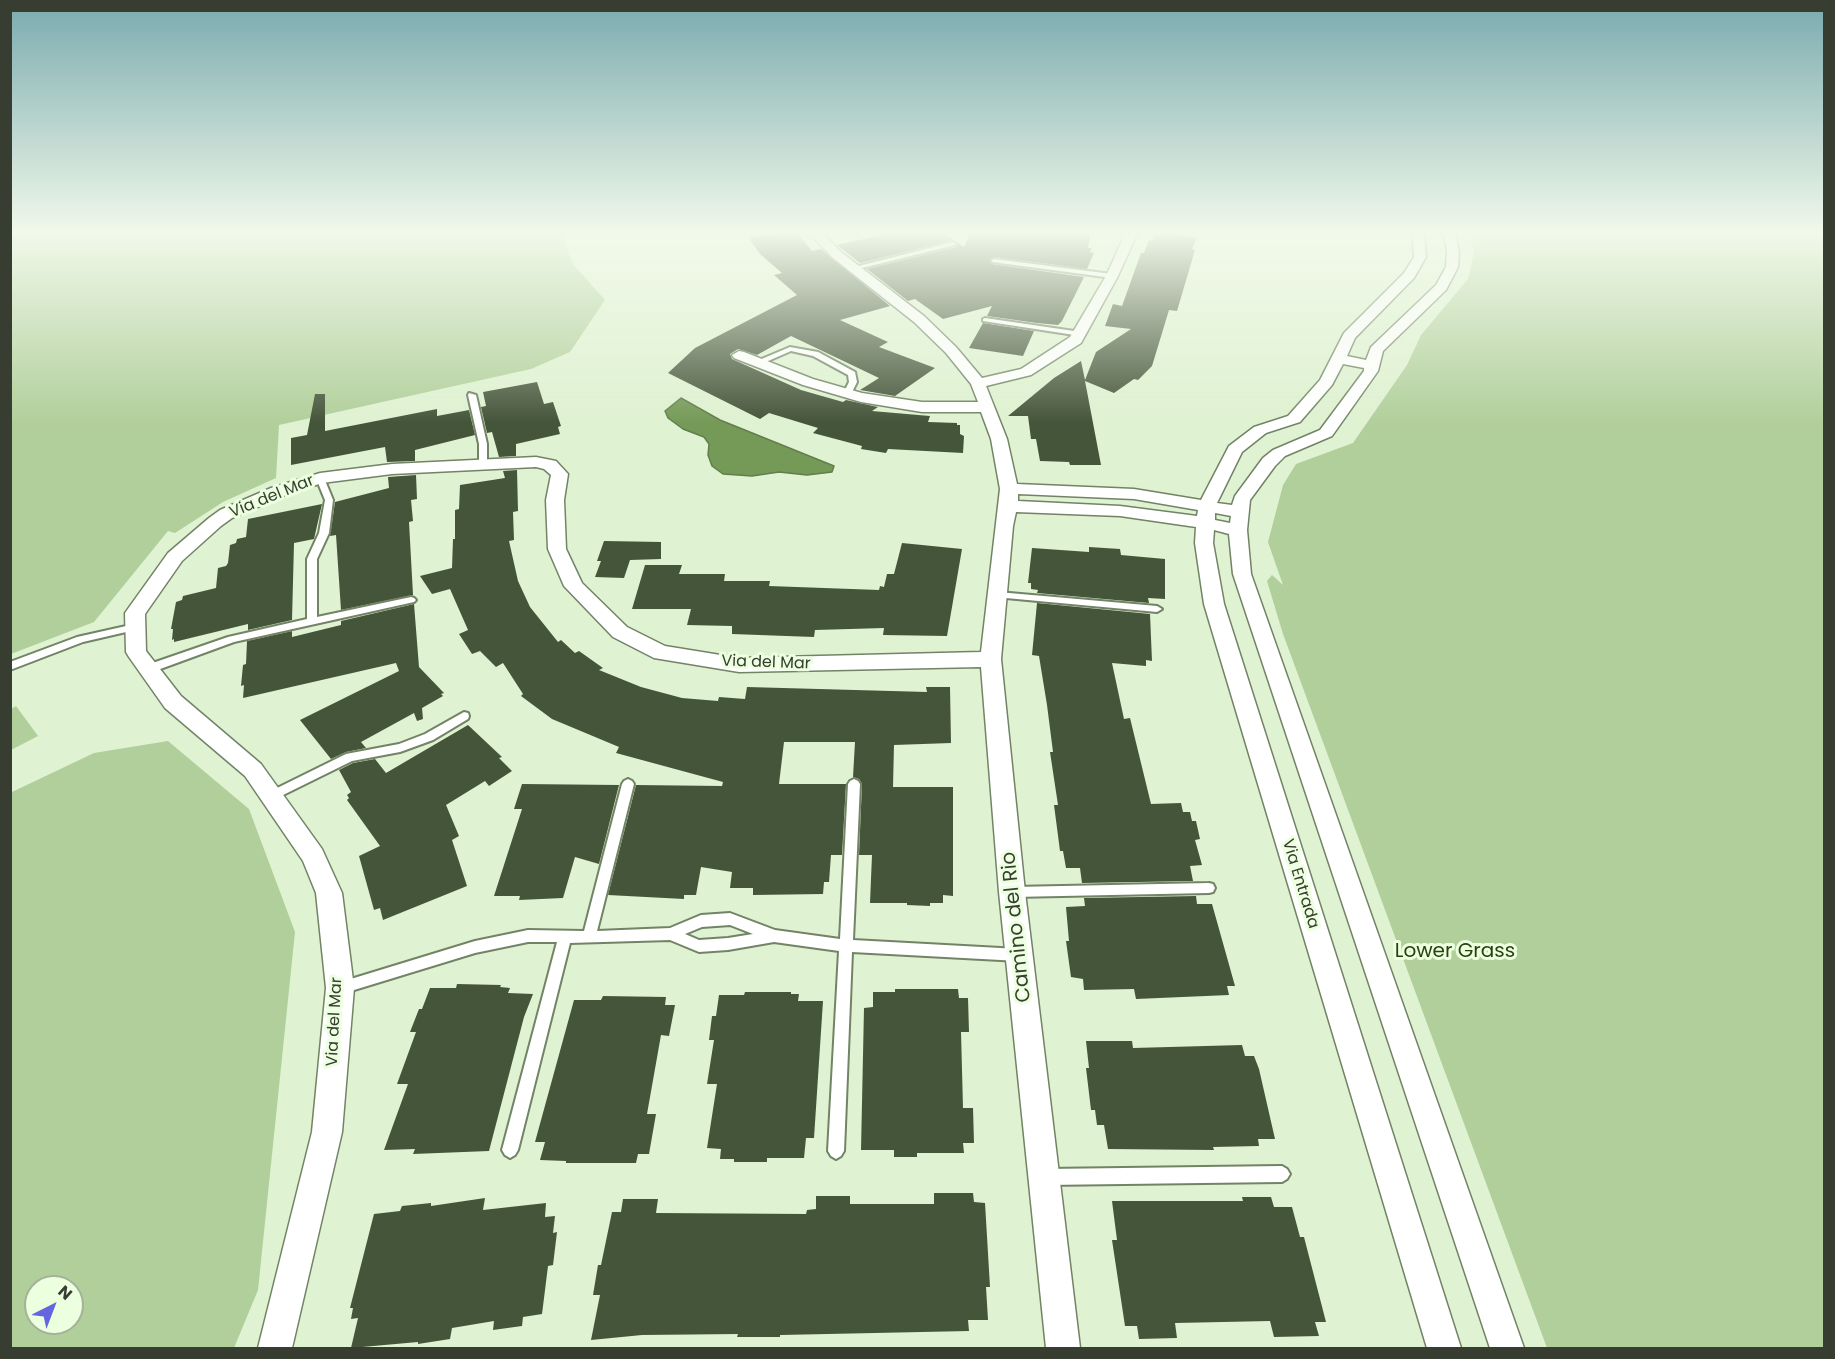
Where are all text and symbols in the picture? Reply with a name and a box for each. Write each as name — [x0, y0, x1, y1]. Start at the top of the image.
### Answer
street label: Via del Mar — [227, 471, 317, 523]
street label: Via del Mar — [721, 652, 811, 674]
street label: Via Entrada — [1277, 837, 1323, 931]
street label: Camino del Rio — [997, 850, 1037, 1004]
park label: Lower Grass — [1395, 940, 1515, 964]
street label: Via del Mar — [323, 977, 347, 1067]
north arrow — [24, 1275, 84, 1335]
text: N — [53, 1280, 77, 1305]

